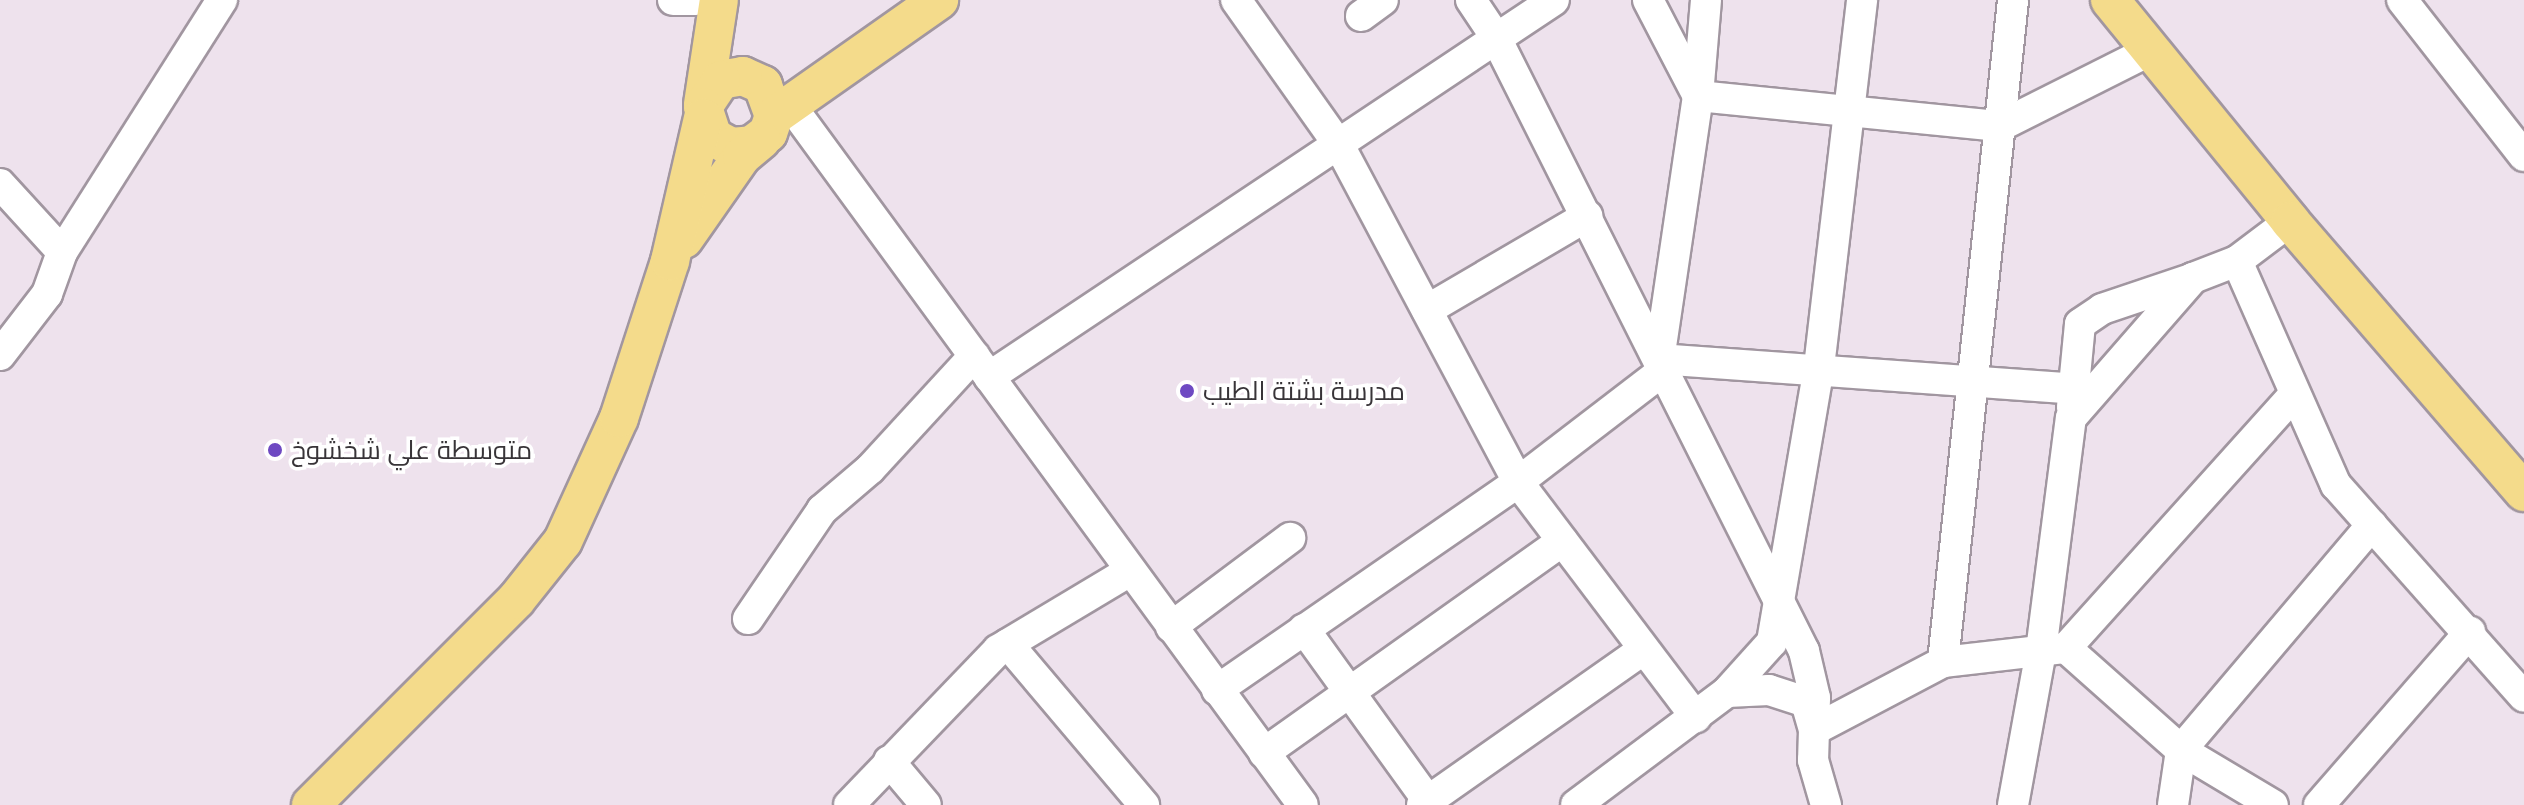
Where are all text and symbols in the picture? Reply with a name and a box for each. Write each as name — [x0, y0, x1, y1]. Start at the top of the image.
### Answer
place label: مدرسة بشتة الطيب — [1203, 375, 1405, 407]
marker: مدرسة بشتة الطيب — [1178, 382, 1196, 400]
place label: متوسطة علي شخشوخ — [291, 434, 532, 466]
marker: متوسطة علي شخشوخ — [266, 441, 284, 459]

